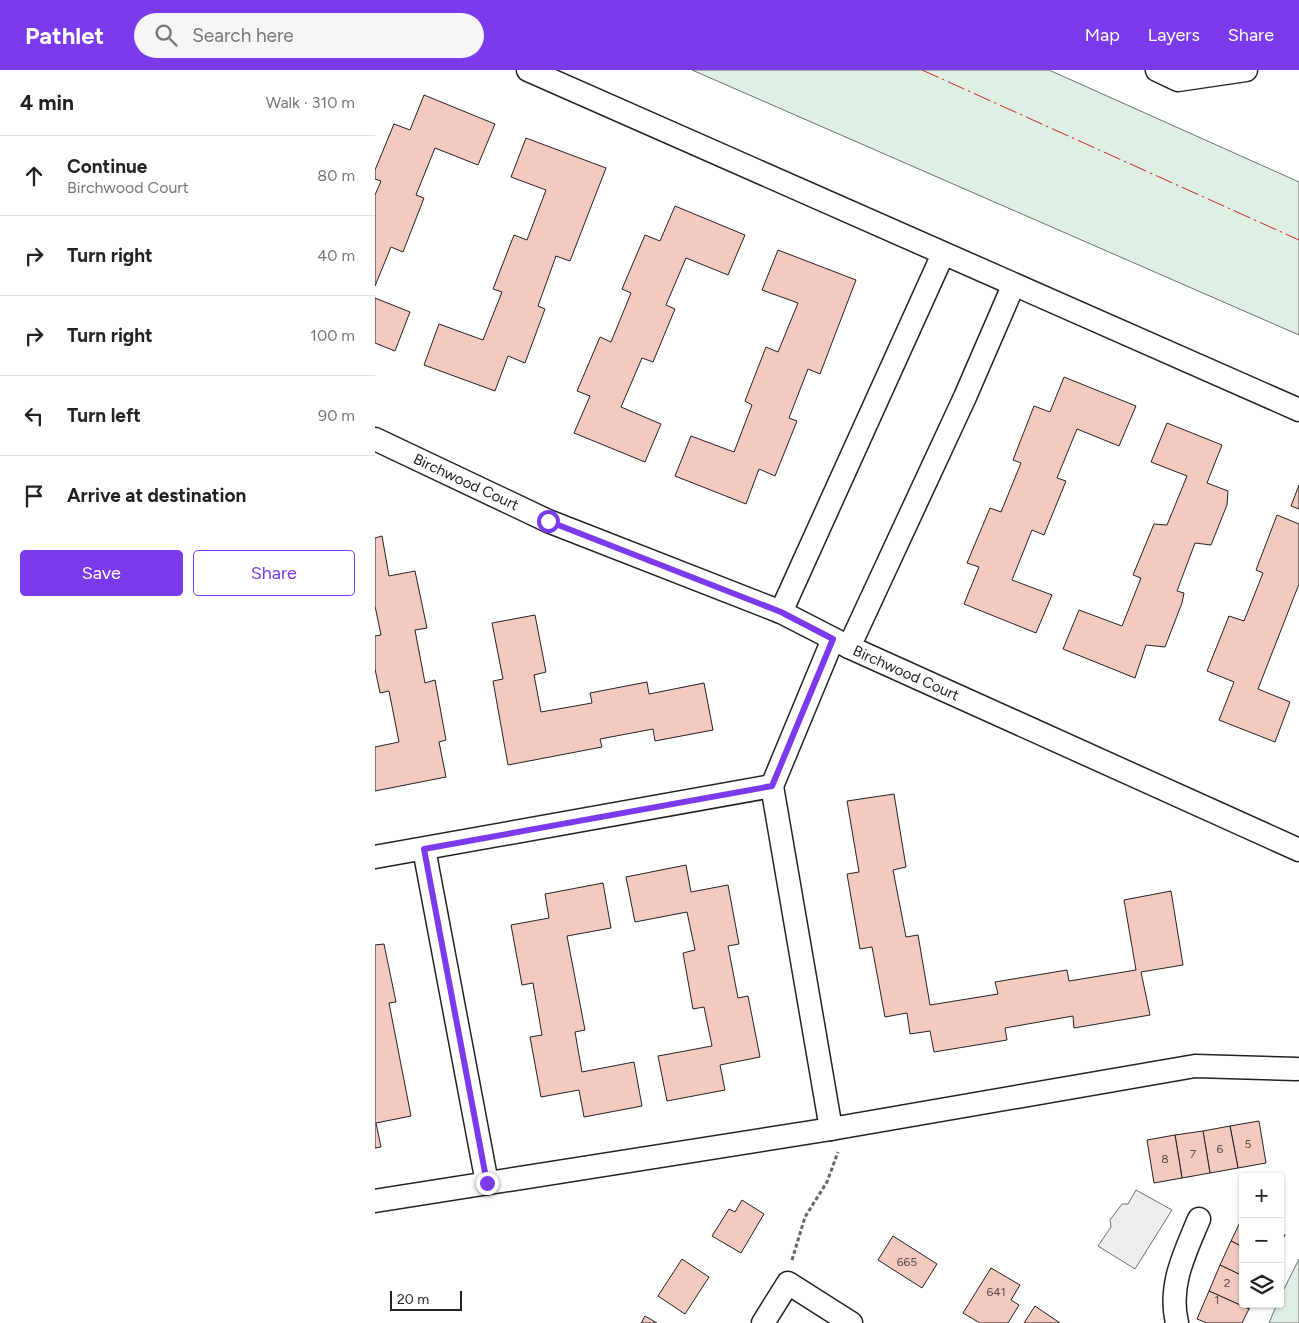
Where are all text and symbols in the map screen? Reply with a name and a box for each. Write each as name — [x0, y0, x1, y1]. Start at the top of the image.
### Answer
search box — [134, 13, 484, 58]
text: Pathlet — [25, 21, 104, 50]
icon: search — [152, 21, 180, 49]
text: Search here — [192, 24, 294, 47]
text: Map — [1085, 24, 1120, 46]
text: Layers — [1148, 24, 1200, 46]
text: Share — [1228, 24, 1274, 46]
text: 4 min — [20, 90, 74, 115]
text: Walk · 310 m — [266, 93, 355, 112]
text: Continue — [67, 155, 147, 178]
icon: ahead — [20, 162, 48, 190]
text: 80 m — [317, 166, 355, 185]
text: Birchwood Court — [67, 178, 189, 197]
icon: right — [20, 242, 48, 270]
text: Turn right — [67, 244, 153, 267]
text: 40 m — [317, 246, 355, 265]
icon: right — [20, 322, 48, 350]
text: Turn right — [67, 324, 153, 347]
text: 100 m — [310, 326, 355, 345]
icon: left — [20, 402, 48, 430]
text: Turn left — [67, 404, 141, 427]
text: 90 m — [318, 406, 355, 425]
street label: Birchwood Court — [410, 450, 522, 514]
icon: arrive — [20, 482, 48, 510]
text: Arrive at destination — [67, 484, 246, 507]
route start — [537, 510, 560, 533]
button: Save — [20, 550, 183, 596]
button: Share — [193, 550, 355, 596]
street label: Birchwood Court — [850, 642, 962, 705]
house number: 5 — [1245, 1137, 1252, 1151]
house number: 6 — [1217, 1142, 1224, 1156]
house number: 7 — [1190, 1147, 1197, 1161]
house number: 8 — [1161, 1152, 1169, 1166]
route end — [476, 1172, 499, 1195]
map controls — [1239, 1173, 1284, 1308]
button: + — [1239, 1173, 1284, 1218]
button: − — [1239, 1218, 1284, 1263]
house number: 665 — [897, 1255, 917, 1269]
button: layers — [1239, 1263, 1284, 1308]
house number: 2 — [1224, 1276, 1230, 1290]
house number: 641 — [986, 1285, 1006, 1299]
scale bar — [390, 1288, 463, 1311]
text: 20 m — [397, 1291, 429, 1308]
house number: 1 — [1215, 1293, 1219, 1307]

